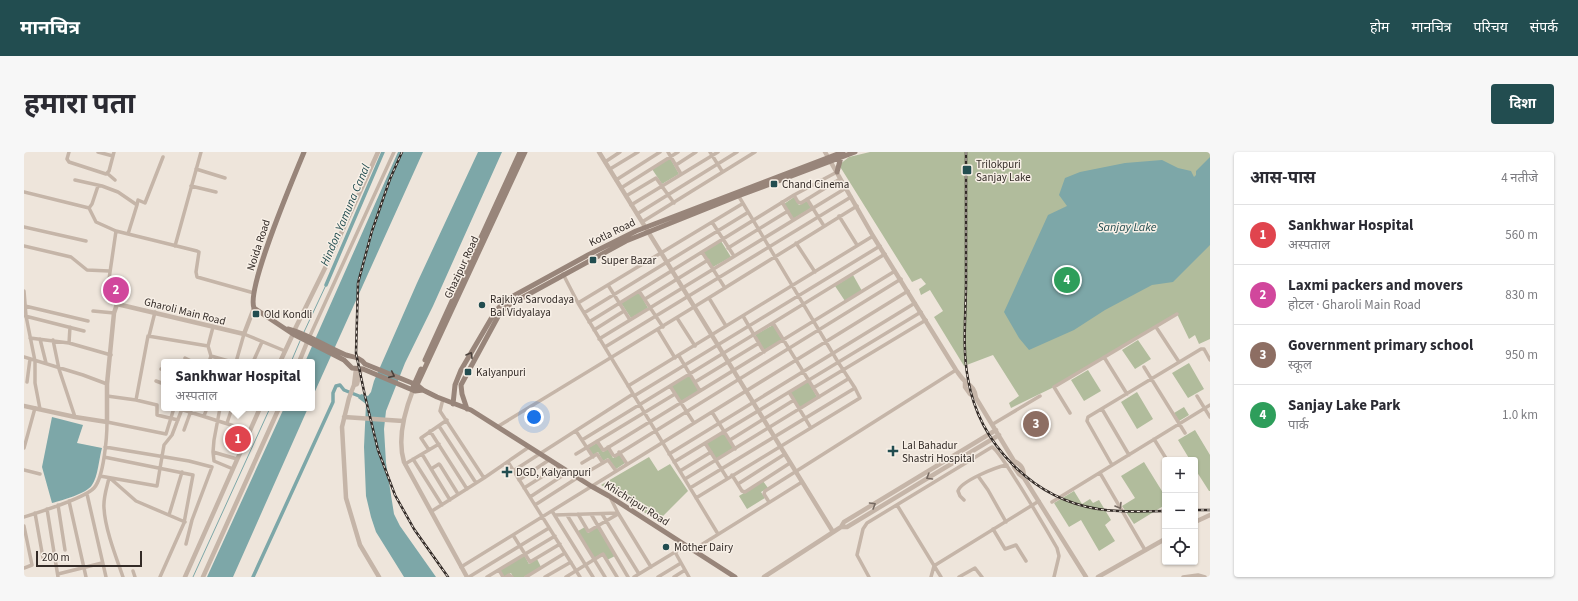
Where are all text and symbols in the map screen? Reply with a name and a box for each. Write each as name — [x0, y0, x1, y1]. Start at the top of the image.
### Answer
text: मानचित्र — [20, 15, 80, 42]
text: होम — [1370, 18, 1389, 38]
text: मानचित्र — [1411, 18, 1452, 38]
text: परिचय — [1474, 18, 1508, 38]
text: संपर्क — [1530, 18, 1558, 38]
text: हमारा पता — [24, 84, 135, 124]
button: दिशा — [1491, 84, 1554, 124]
place label: Trilokpuri Sanjay Lake — [976, 157, 1031, 185]
water label: Hindon Yamuna Canal — [316, 162, 375, 269]
marker: Trilokpuri Sanjay Lake — [961, 164, 973, 176]
text: आस-पास — [1250, 166, 1316, 190]
text: 4 नतीजे — [1501, 169, 1538, 187]
place label: Chand Cinema — [782, 177, 849, 192]
marker: Chand Cinema — [769, 179, 779, 189]
street label: Kotla Road — [586, 215, 638, 250]
text: Sankhwar Hospital — [1288, 215, 1413, 236]
street label: Noida Road — [243, 218, 274, 273]
water label: Sanjay Lake — [1098, 219, 1157, 236]
text: 1 — [1260, 226, 1266, 244]
text: 560 m — [1505, 226, 1538, 244]
street label: Ghazipur Road — [440, 233, 482, 301]
text: अस्पताल — [1288, 236, 1330, 254]
place label: Super Bazar — [601, 253, 656, 268]
marker: Super Bazar — [588, 255, 598, 265]
pin: 4 — [1054, 265, 1080, 295]
pin: 2 — [103, 275, 129, 305]
text: Laxmi packers and movers — [1288, 275, 1463, 296]
text: 2 — [1260, 286, 1266, 304]
text: 830 m — [1505, 286, 1538, 304]
place label: Rajkiya Sarvodaya Bal Vidyalaya — [490, 292, 574, 320]
street label: Gharoli Main Road — [142, 294, 227, 329]
text: होटल · Gharoli Main Road — [1288, 296, 1421, 314]
marker: Rajkiya Sarvodaya Bal Vidyalaya — [477, 300, 487, 310]
place label: Old Kondli — [264, 307, 312, 322]
marker: Old Kondli — [251, 309, 261, 319]
text: Government primary school — [1288, 335, 1473, 356]
text: 3 — [1260, 346, 1266, 364]
text: 950 m — [1505, 346, 1538, 364]
one-way arrow — [466, 352, 473, 359]
text: स्कूल — [1288, 356, 1312, 374]
popup — [161, 359, 315, 411]
place label: Kalyanpuri — [476, 365, 526, 380]
text: Sankhwar Hospital — [175, 366, 301, 387]
marker: Kalyanpuri — [463, 367, 473, 377]
one-way arrow — [388, 370, 395, 378]
text: अस्पताल — [175, 387, 217, 405]
text: Sanjay Lake Park — [1288, 395, 1401, 416]
text: 4 — [1260, 406, 1266, 424]
text: 1.0 km — [1502, 406, 1538, 424]
your location — [524, 407, 544, 427]
pin: 3 — [1023, 409, 1049, 439]
text: पार्क — [1288, 416, 1309, 434]
pin: 1 — [225, 424, 251, 454]
place label: Lal Bahadur Shastri Hospital — [902, 438, 975, 466]
marker: Lal Bahadur Shastri Hospital — [887, 445, 899, 457]
map controls — [1162, 457, 1198, 565]
button: + — [1162, 457, 1198, 493]
place label: DGD, Kalyanpuri — [516, 465, 591, 480]
marker: DGD, Kalyanpuri — [501, 466, 513, 478]
one-way arrow — [926, 472, 933, 480]
street label: Khichripur Road — [601, 477, 672, 529]
button: − — [1162, 493, 1198, 529]
one-way arrow — [869, 502, 876, 509]
one-way arrow — [1115, 502, 1122, 509]
button: locate — [1162, 529, 1198, 565]
place label: Mother Dairy — [674, 540, 733, 555]
marker: Mother Dairy — [661, 542, 671, 552]
scale bar — [36, 549, 142, 568]
text: 200 m — [42, 550, 70, 565]

